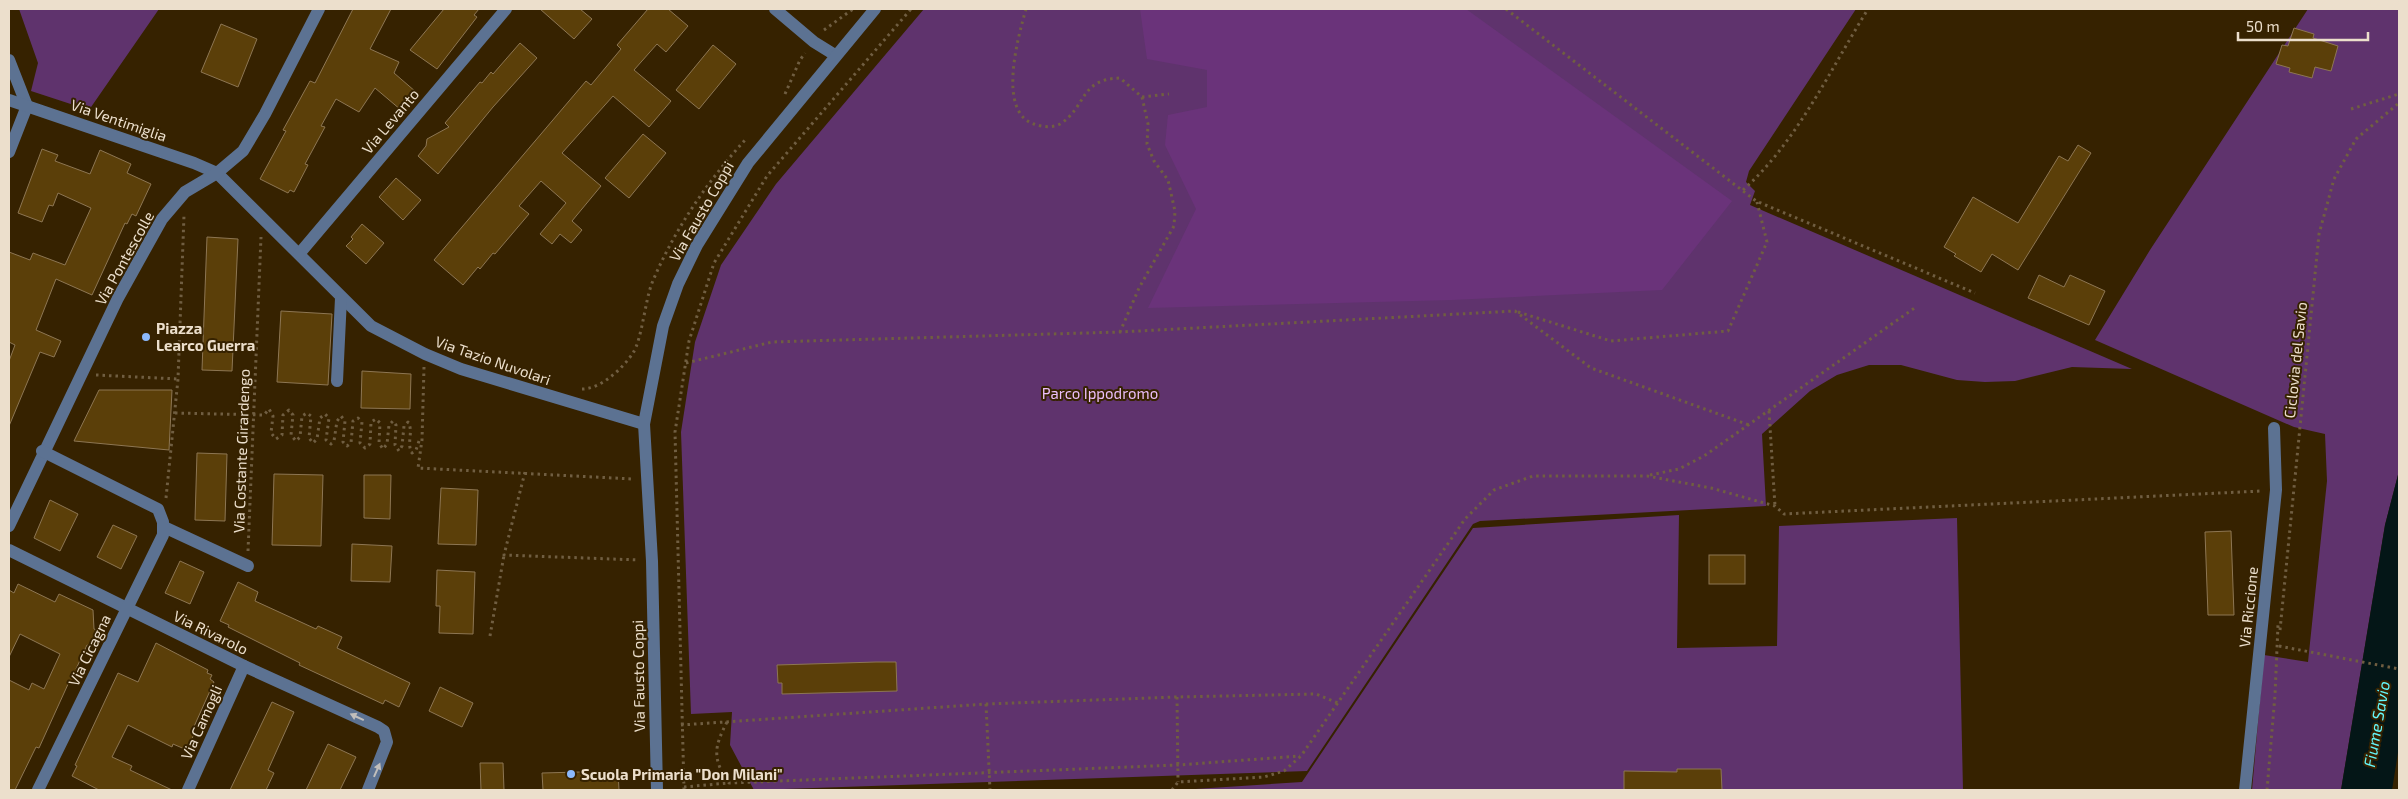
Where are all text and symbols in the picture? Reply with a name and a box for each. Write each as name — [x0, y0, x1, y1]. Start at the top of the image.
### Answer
scale bar — [2238, 10, 2368, 42]
text: 50 m — [2246, 17, 2280, 35]
street label: Via Levanto — [358, 85, 422, 157]
street label: Via Ventimiglia — [69, 95, 169, 145]
street label: Via Fausto Coppi — [665, 158, 737, 264]
street label: Via Pontescolle — [91, 208, 157, 308]
street label: Ciclovia del Savio — [2280, 301, 2310, 419]
place label: Piazza Learco Guerra — [156, 319, 255, 354]
marker: Piazza Learco Guerra — [140, 331, 152, 343]
street label: Via Tazio Nuvolari — [433, 332, 553, 388]
street label: Via Costante Girardengo — [229, 369, 253, 533]
park label: Parco Ippodromo — [1042, 384, 1158, 402]
street label: Via Riccione — [2235, 566, 2261, 648]
street label: Via Rivarolo — [171, 606, 251, 658]
street label: Via Cicagna — [64, 611, 114, 689]
street label: Via Fausto Coppi — [628, 620, 648, 732]
water label: Fiume Savio — [2359, 679, 2393, 769]
street label: Via Camogli — [177, 682, 225, 762]
one-way arrow — [350, 713, 364, 721]
one-way arrow — [373, 763, 381, 777]
place label: Scuola Primaria "Don Milani" — [581, 765, 783, 783]
marker: Scuola Primaria "Don Milani" — [565, 768, 577, 780]

